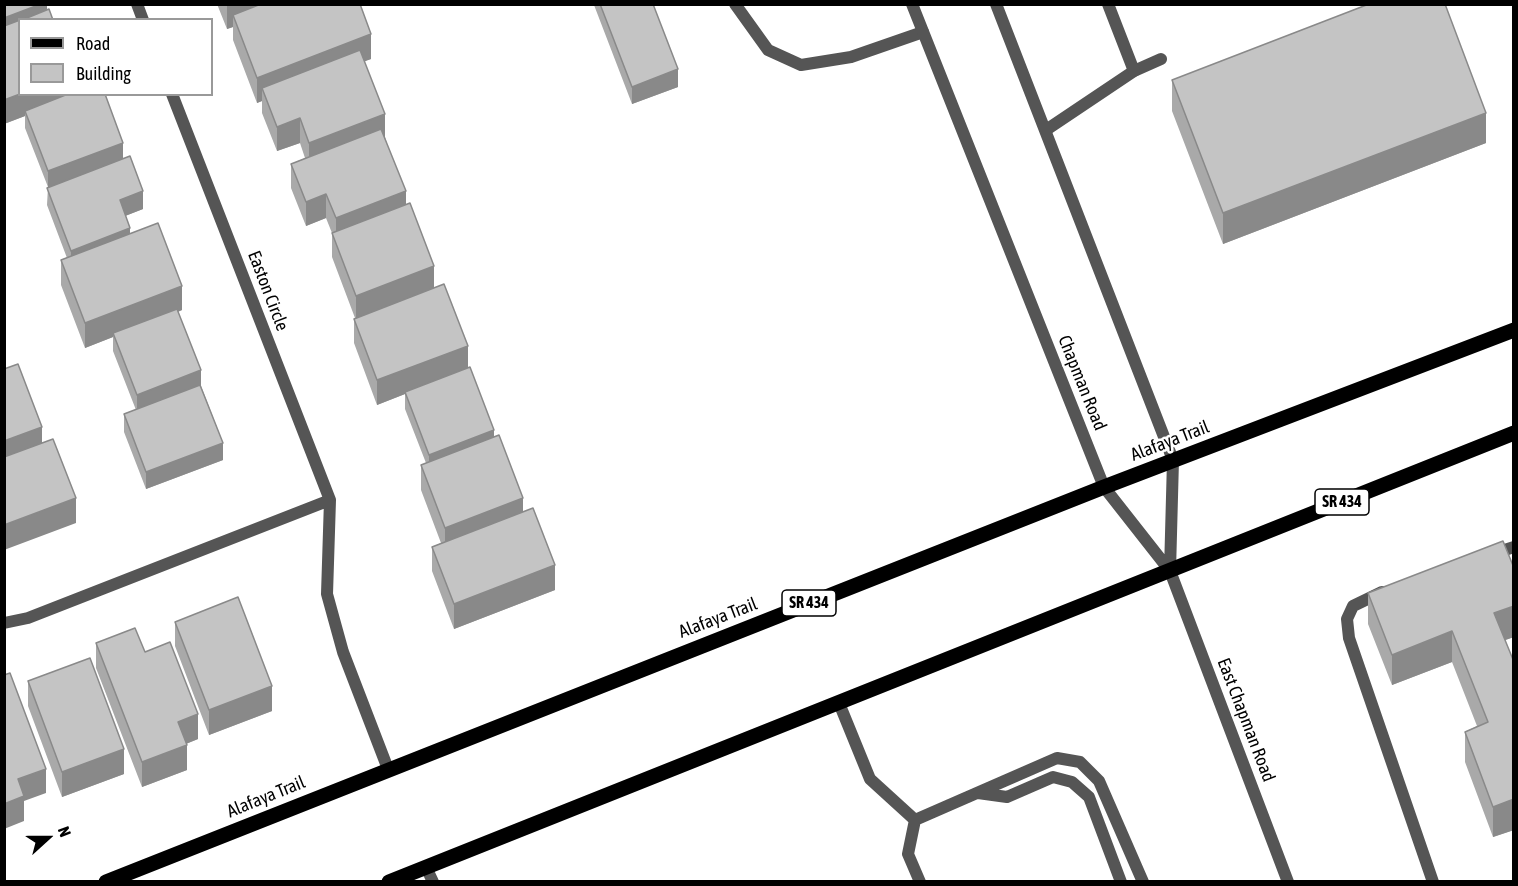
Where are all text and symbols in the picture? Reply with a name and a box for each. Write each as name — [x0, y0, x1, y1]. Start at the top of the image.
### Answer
legend — [18, 18, 213, 96]
text: Road — [76, 33, 110, 54]
text: Building — [76, 63, 131, 84]
street label: Easton Circle — [243, 248, 293, 334]
street label: Chapman Road — [1053, 332, 1111, 434]
street label: Alafaya Trail — [1128, 416, 1212, 466]
road number: SR 434 — [1315, 489, 1369, 515]
road number: SR 434 — [782, 590, 836, 616]
street label: Alafaya Trail — [676, 593, 760, 643]
street label: East Chapman Road — [1213, 655, 1279, 785]
street label: Alafaya Trail — [224, 772, 308, 822]
north arrow — [18, 808, 78, 868]
text: N — [55, 824, 75, 839]

